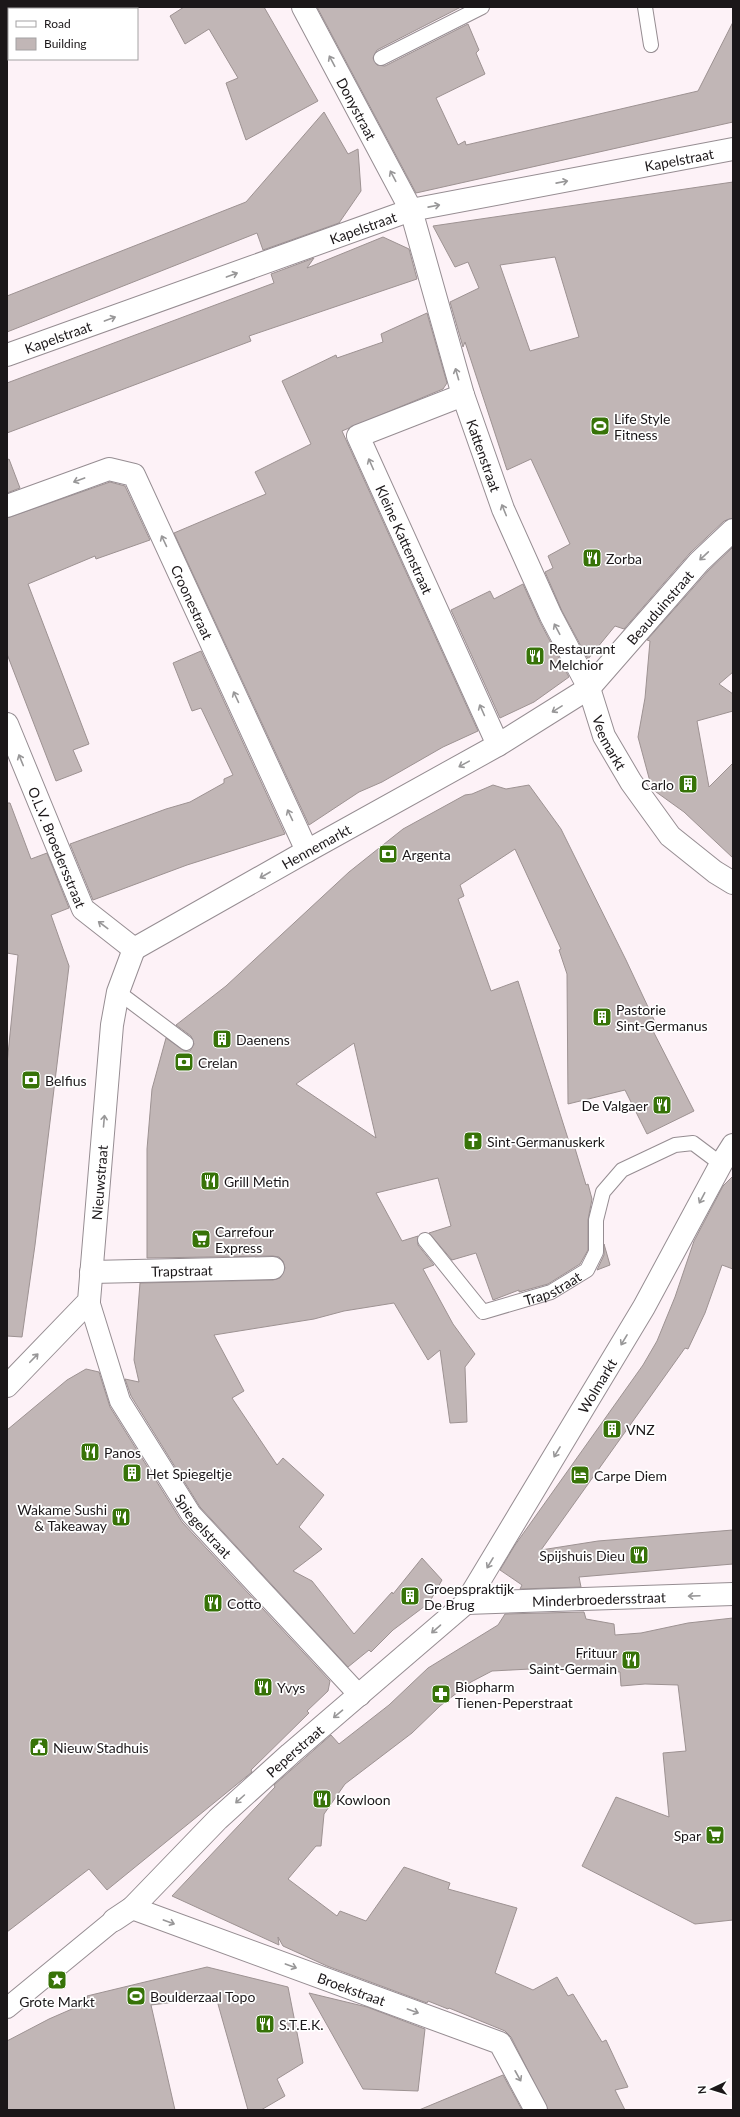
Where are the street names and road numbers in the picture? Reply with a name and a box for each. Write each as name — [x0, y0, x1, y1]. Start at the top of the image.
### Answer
street label: Donystraat — [333, 74, 381, 143]
street label: Kapelstraat — [643, 144, 715, 174]
street label: Kapelstraat — [327, 208, 398, 247]
street label: Kapelstraat — [22, 317, 94, 357]
street label: Kattenstraat — [464, 417, 505, 494]
street label: Kleine Kattenstraat — [373, 482, 437, 596]
street label: Croonestraat — [168, 562, 217, 642]
street label: Beauduinstraat — [623, 567, 697, 648]
street label: Veemarkt — [590, 713, 630, 773]
street label: O.L.V. Broedersstraat — [25, 784, 90, 910]
street label: Hennemarkt — [278, 820, 354, 872]
street label: Nieuwstraat — [87, 1144, 110, 1221]
street label: Trapstraat — [151, 1261, 213, 1279]
street label: Trapstraat — [522, 1267, 584, 1308]
street label: Wolmarkt — [574, 1355, 620, 1416]
street label: Spiegelstraat — [172, 1490, 236, 1561]
street label: Minderbroedersstraat — [532, 1588, 666, 1609]
street label: Peperstraat — [262, 1721, 327, 1780]
street label: Broekstraat — [315, 1968, 388, 2009]

